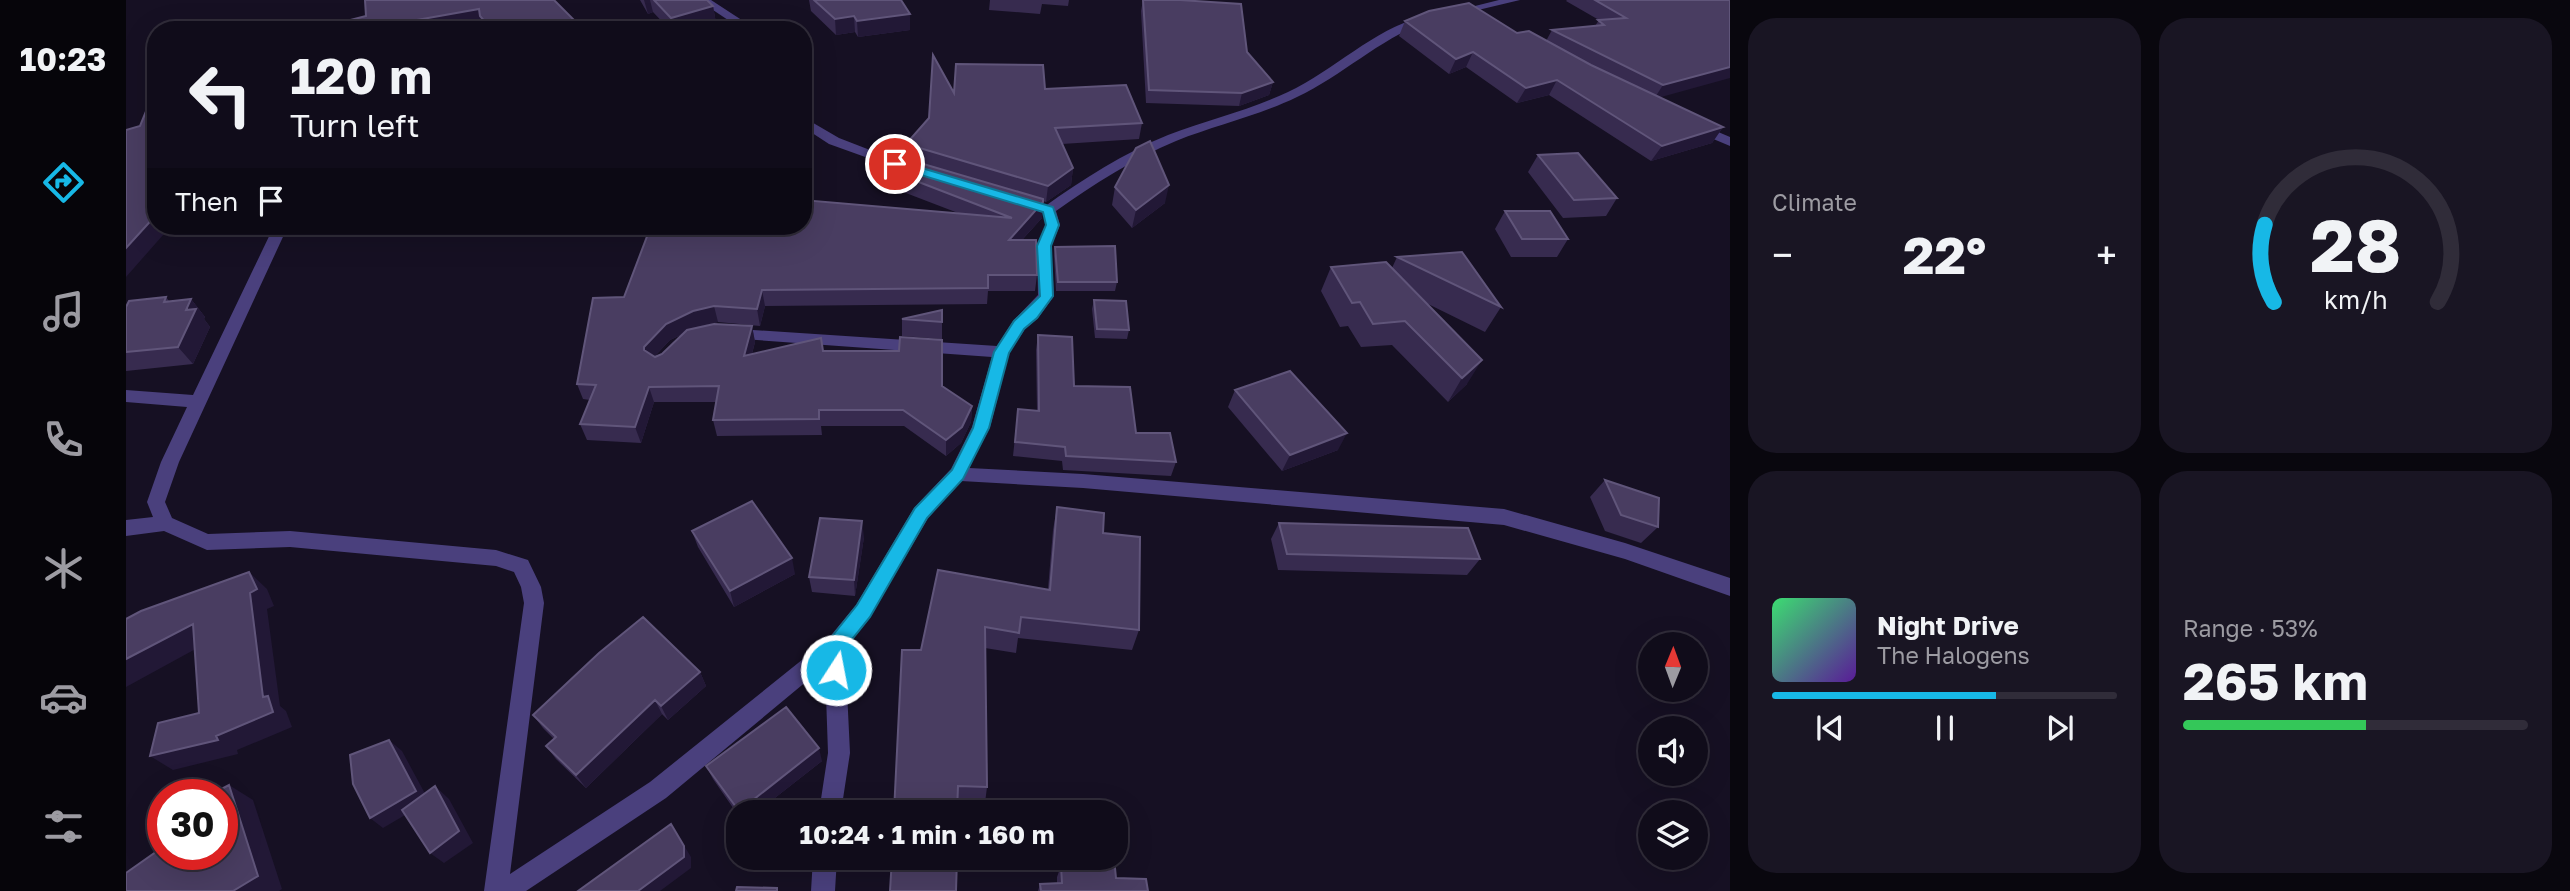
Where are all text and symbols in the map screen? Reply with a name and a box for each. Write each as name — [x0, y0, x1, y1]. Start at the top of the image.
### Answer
text: 10:23 — [20, 40, 106, 78]
text: 120 m — [290, 46, 432, 105]
icon: left — [175, 49, 266, 140]
text: Turn left — [290, 106, 419, 144]
pin — [865, 134, 925, 194]
icon: arrive — [876, 145, 914, 183]
icon: directions — [39, 158, 88, 207]
icon: arrive — [252, 182, 290, 220]
text: Then — [175, 186, 238, 217]
text: Climate — [1772, 188, 1857, 216]
text: 28 — [2310, 201, 2401, 288]
text: 22° — [1903, 223, 1986, 285]
text: − — [1772, 232, 1793, 277]
text: + — [2096, 232, 2117, 277]
text: km/h — [2324, 283, 2387, 314]
icon: music — [39, 287, 88, 336]
icon: phone — [39, 415, 88, 464]
icon: climate — [39, 544, 88, 593]
text: Night Drive — [1877, 610, 2019, 641]
text: Range · 53% — [2183, 614, 2318, 642]
north arrow — [1638, 632, 1708, 702]
map controls — [1638, 632, 1708, 870]
position arrow — [799, 633, 873, 707]
text: The Halogens — [1877, 641, 2030, 669]
text: 265 km — [2183, 649, 2368, 711]
icon: car — [39, 673, 88, 722]
icon: previous — [1811, 709, 1849, 747]
icon: pause — [1926, 709, 1964, 747]
icon: next — [2041, 709, 2079, 747]
button: sound — [1638, 716, 1708, 786]
speed limit sign: 30 — [147, 779, 238, 870]
button: layers — [1638, 800, 1708, 870]
icon: filters — [39, 802, 88, 851]
text: 10:24 · 1 min · 160 m — [800, 819, 1054, 850]

